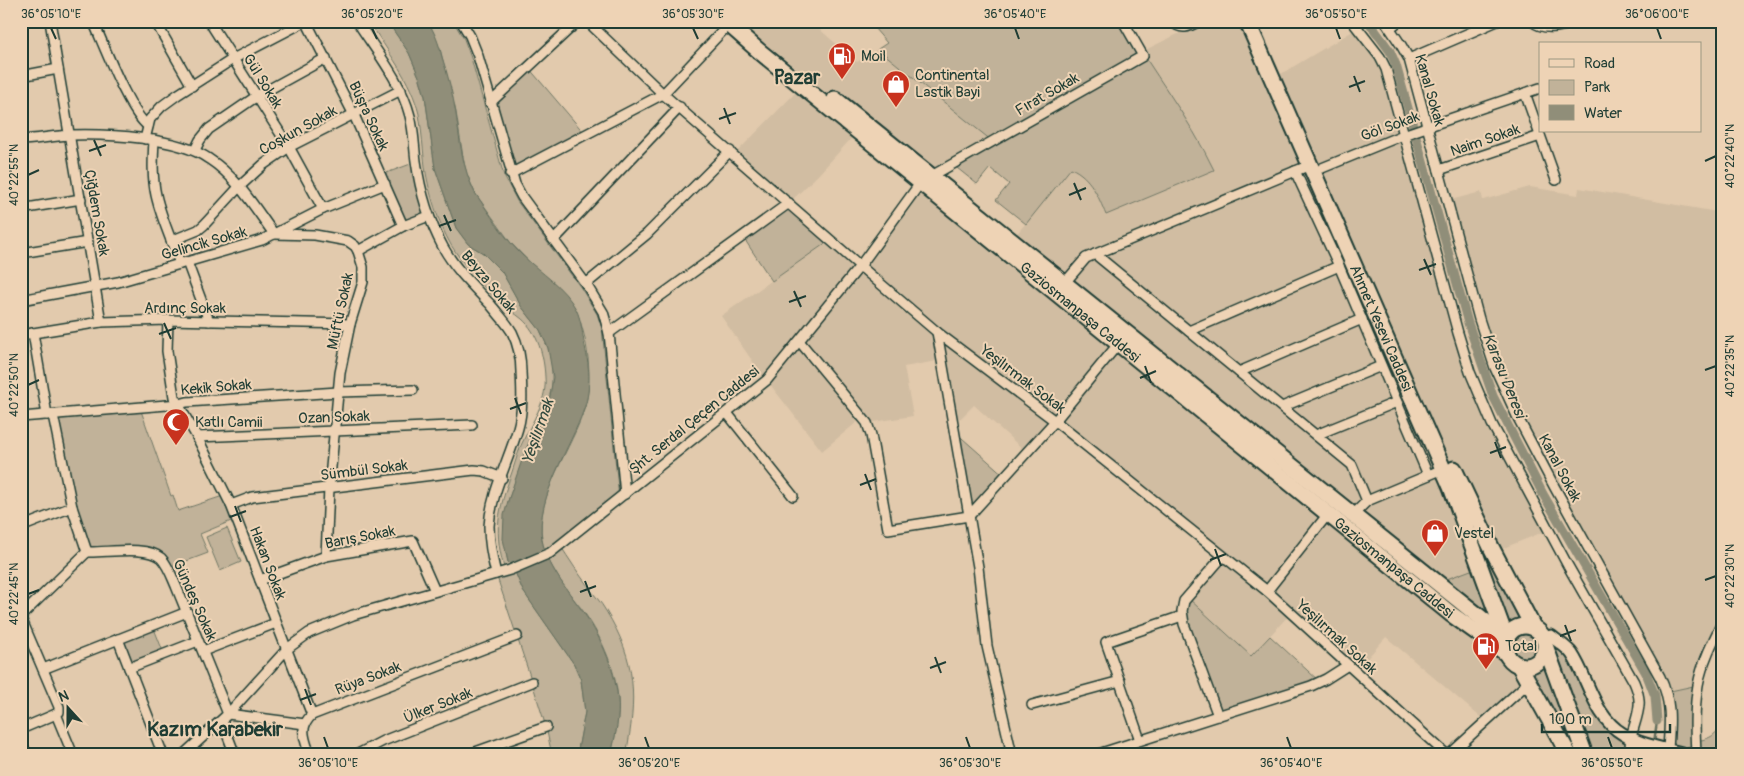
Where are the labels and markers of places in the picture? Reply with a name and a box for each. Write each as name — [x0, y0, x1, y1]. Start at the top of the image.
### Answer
fuel station icon: Moil — [827, 41, 857, 80]
place label: Moil — [861, 47, 886, 66]
place label: Continental Lastik Bayi — [915, 66, 990, 102]
shop icon: Continental Lastik Bayi — [881, 69, 911, 108]
mosque icon: Katlı Camii — [161, 407, 191, 446]
place label: Katlı Camii — [195, 413, 263, 432]
shop icon: Vestel — [1420, 518, 1450, 557]
place label: Vestel — [1454, 524, 1494, 543]
fuel station icon: Total — [1471, 631, 1501, 670]
place label: Total — [1505, 637, 1537, 656]

